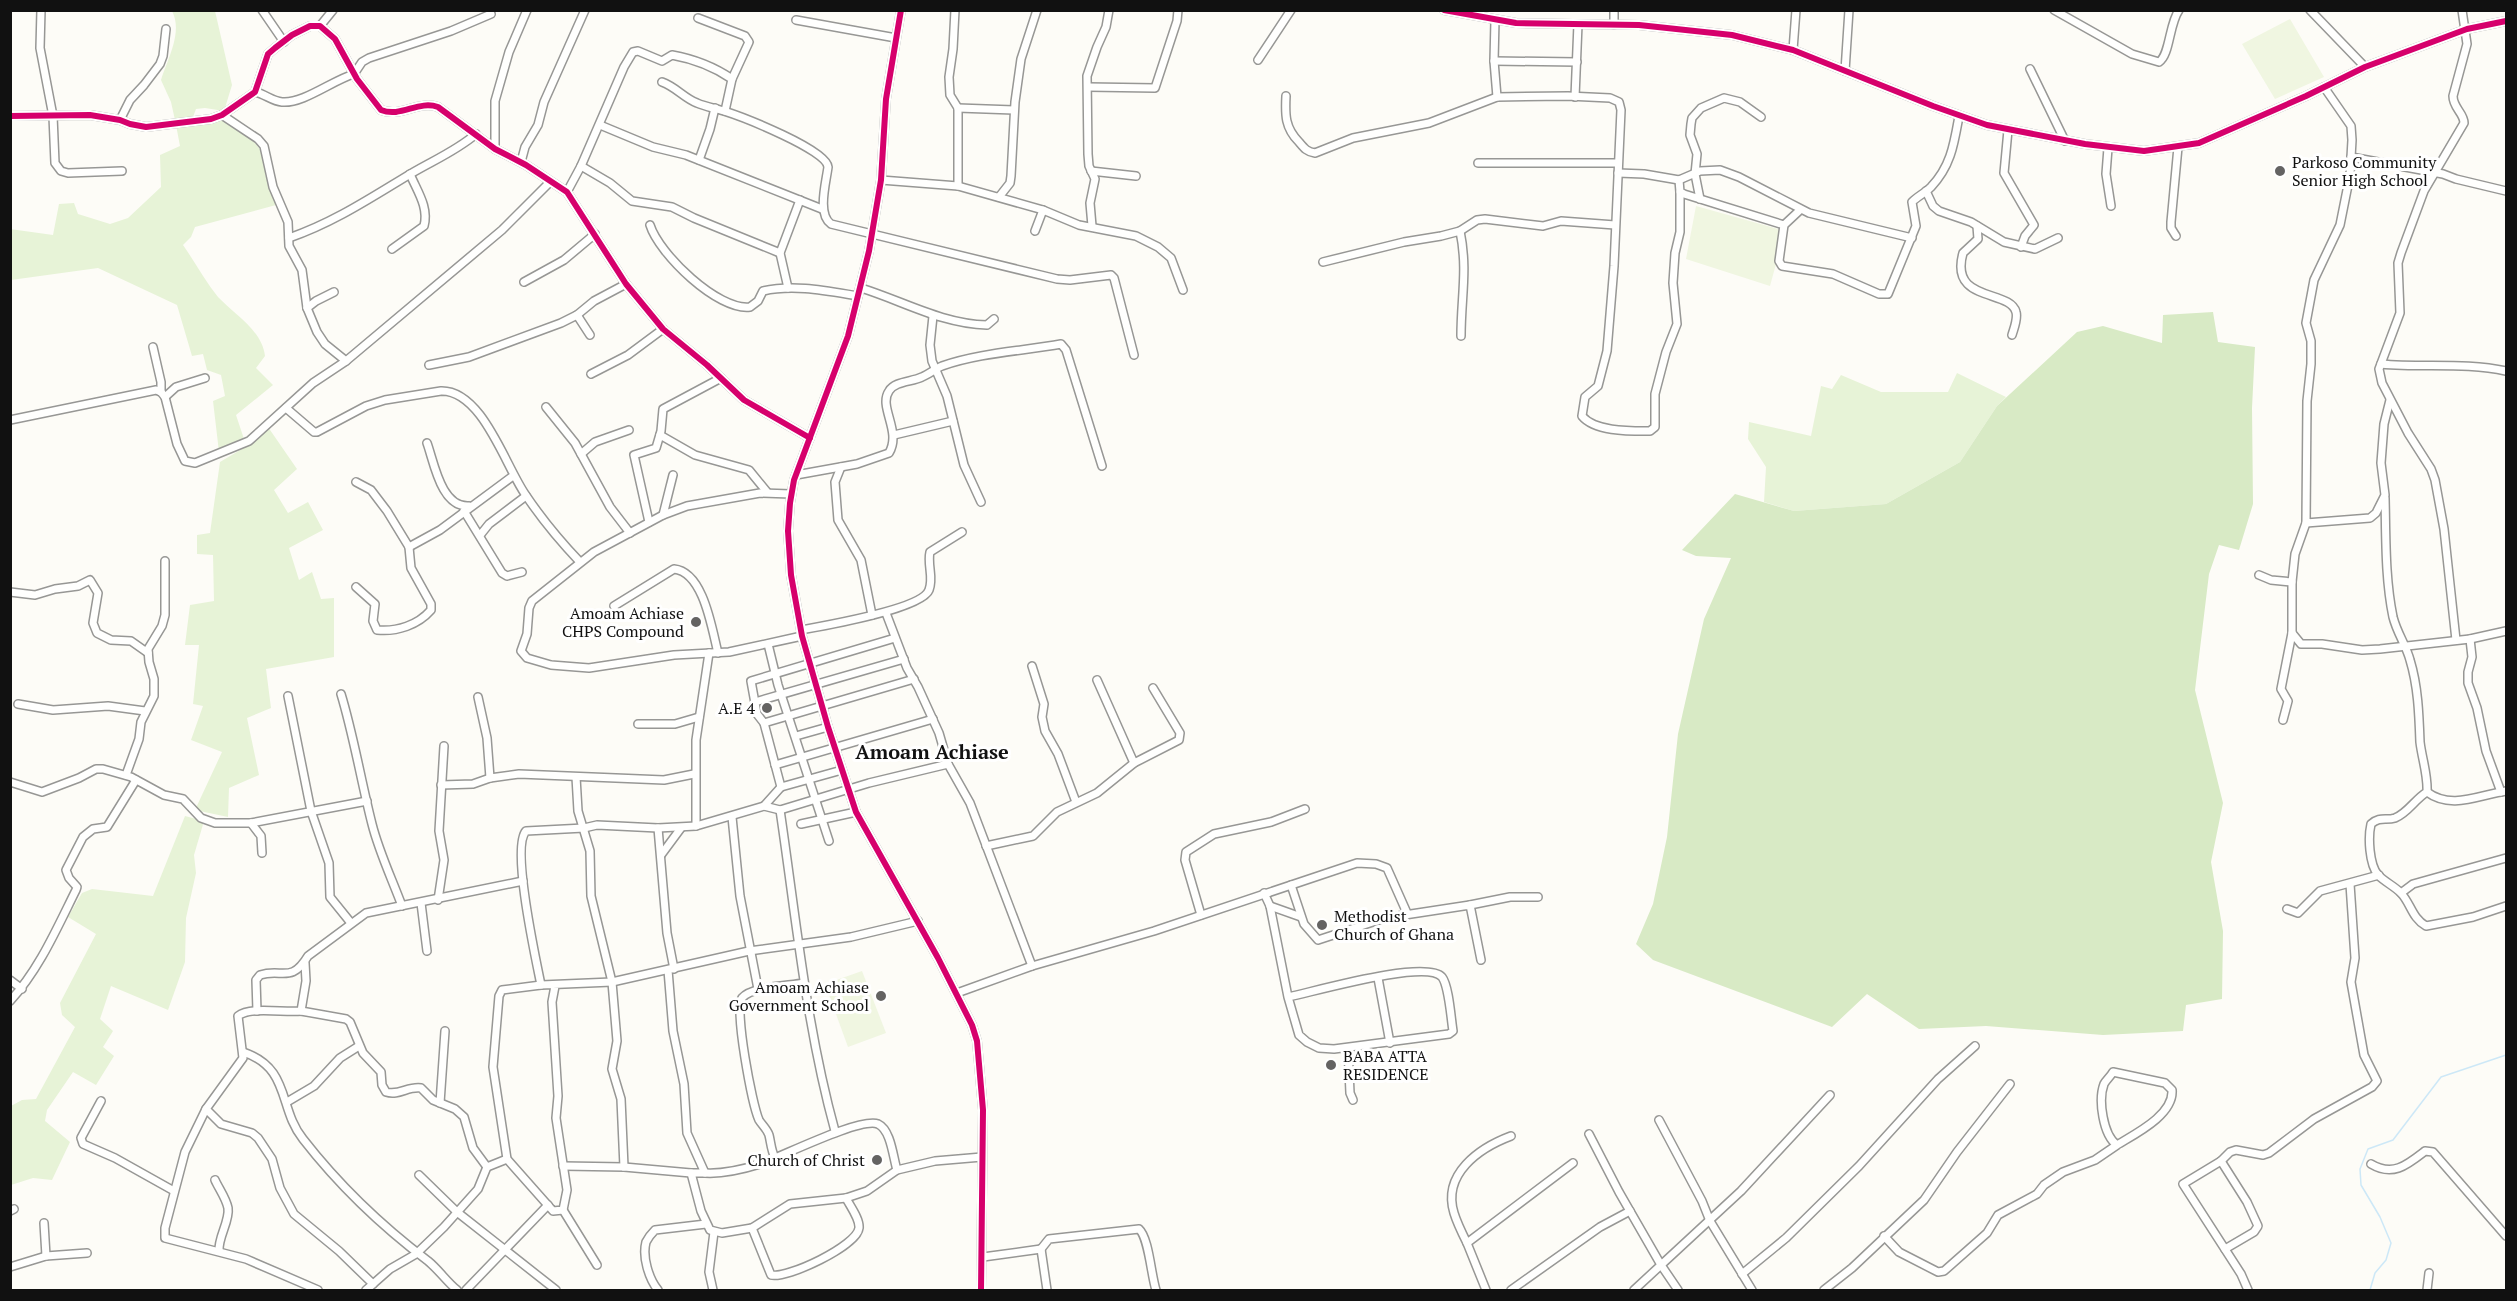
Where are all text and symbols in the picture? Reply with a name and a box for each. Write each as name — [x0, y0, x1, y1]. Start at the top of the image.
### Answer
place label: Parkoso Community Senior High School — [2292, 151, 2437, 191]
marker: Parkoso Community Senior High School — [2273, 164, 2287, 178]
place label: Amoam Achiase CHPS Compound — [562, 602, 684, 642]
marker: Amoam Achiase CHPS Compound — [689, 615, 703, 629]
place label: A.E 4 — [718, 697, 755, 719]
marker: A.E 4 — [760, 701, 774, 715]
district label: Amoam Achiase — [855, 738, 1009, 765]
place label: Methodist Church of Ghana — [1334, 905, 1454, 945]
marker: Methodist Church of Ghana — [1315, 918, 1329, 932]
place label: Amoam Achiase Government School — [729, 976, 869, 1016]
marker: Amoam Achiase Government School — [874, 989, 888, 1003]
place label: BABA ATTA RESIDENCE — [1343, 1045, 1429, 1085]
marker: BABA ATTA RESIDENCE — [1324, 1058, 1338, 1072]
place label: Church of Christ — [748, 1149, 865, 1171]
marker: Church of Christ — [870, 1153, 884, 1167]

